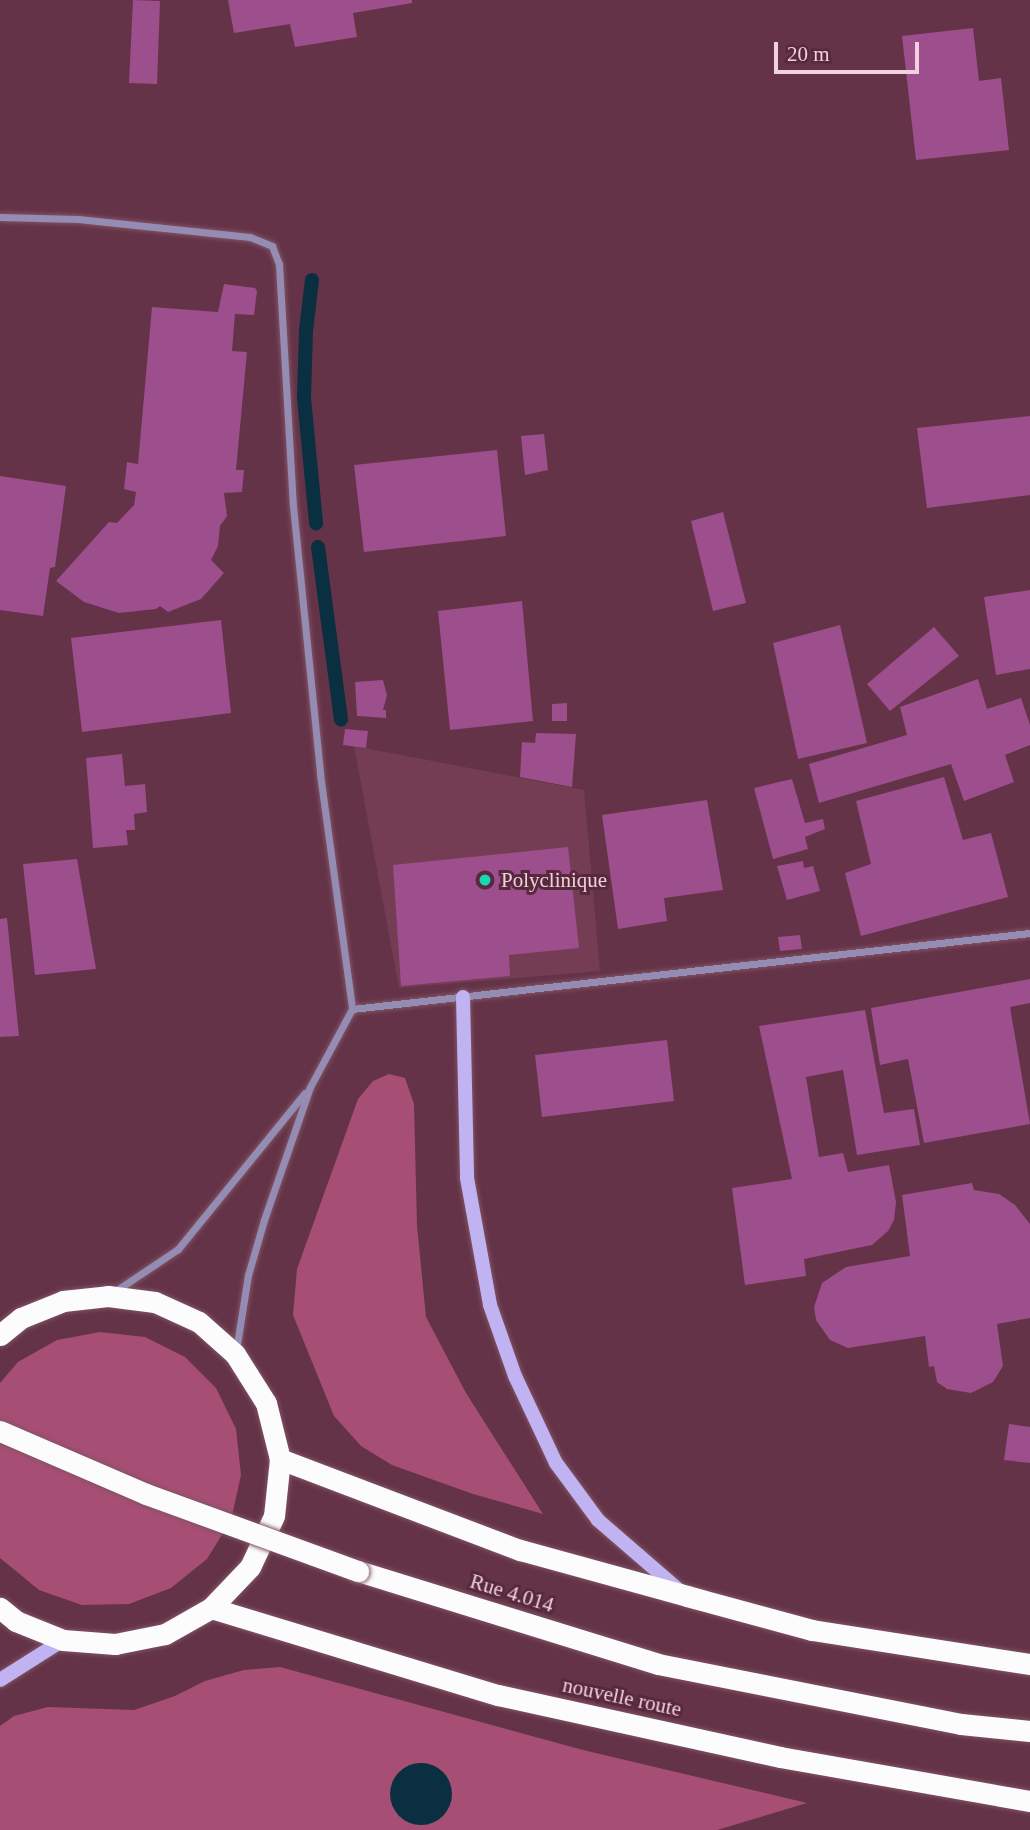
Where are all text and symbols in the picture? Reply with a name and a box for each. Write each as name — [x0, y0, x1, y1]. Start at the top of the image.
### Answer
scale bar — [778, 28, 923, 72]
text: 20 m — [787, 42, 830, 66]
place label: Polyclinique — [501, 867, 607, 893]
marker: Polyclinique — [475, 870, 495, 890]
street label: Rue 4.014 — [467, 1568, 557, 1618]
street label: nouvelle route — [560, 1672, 684, 1722]

